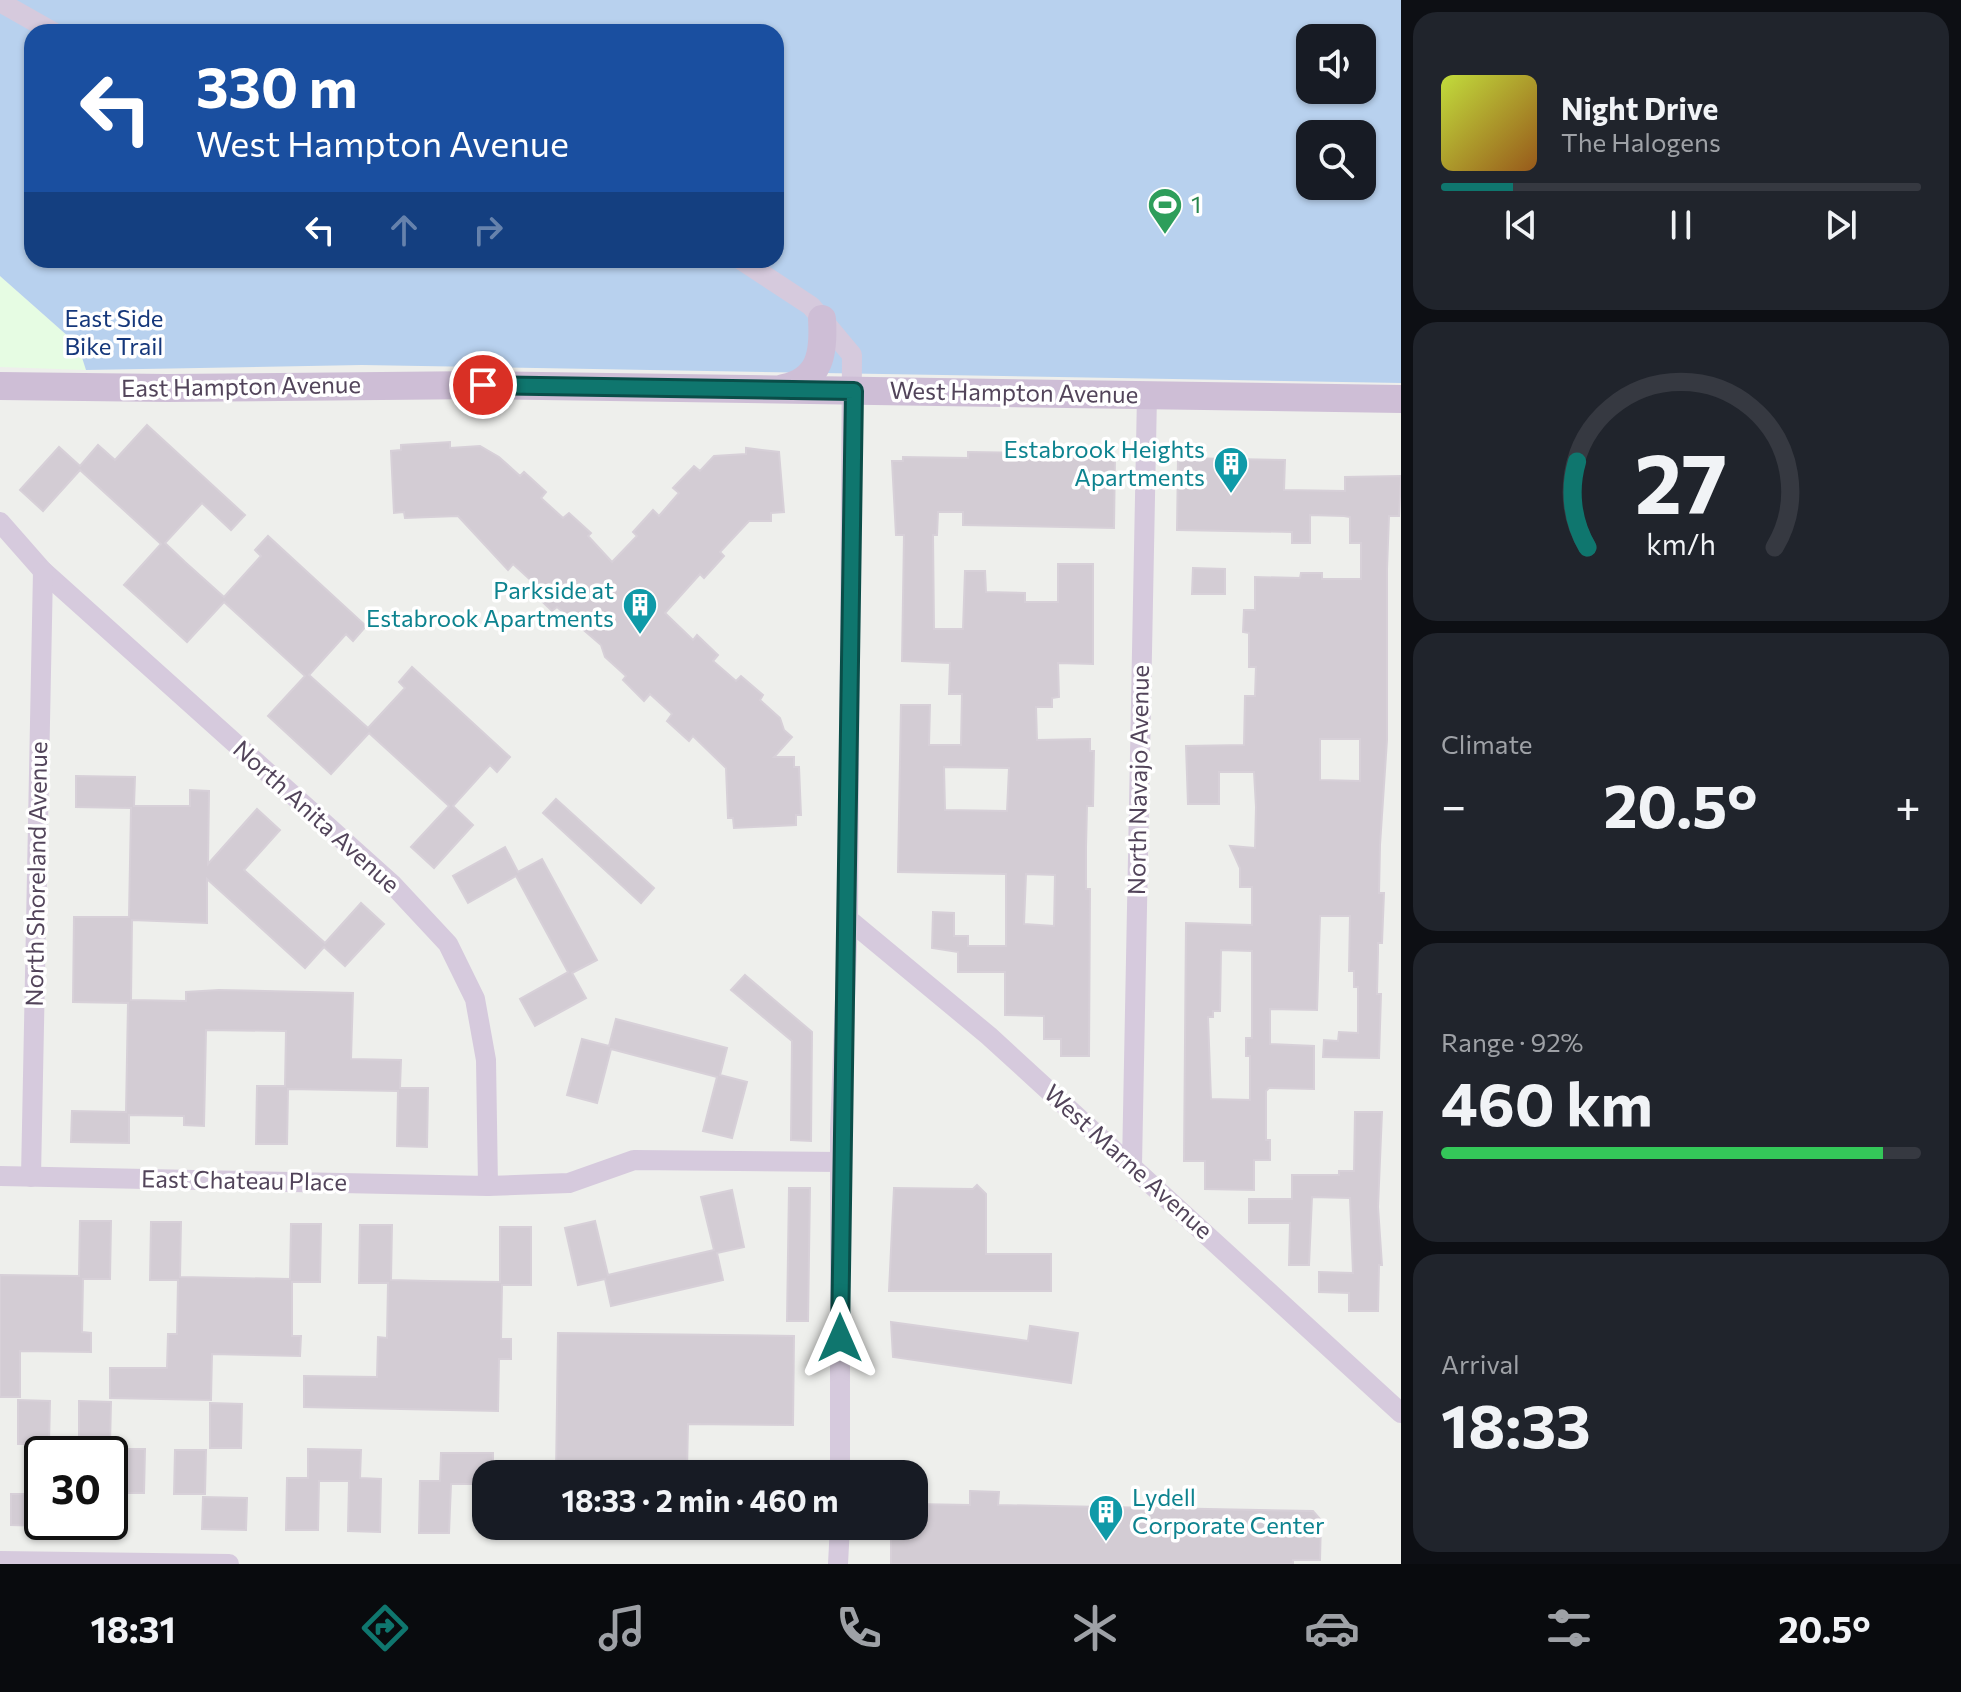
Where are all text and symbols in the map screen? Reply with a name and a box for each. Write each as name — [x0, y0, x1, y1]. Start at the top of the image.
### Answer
map controls — [1296, 24, 1376, 200]
button: sound — [1296, 24, 1376, 104]
text: 330 m — [196, 51, 358, 120]
icon: left — [64, 56, 168, 160]
text: Night Drive — [1561, 89, 1718, 126]
text: West Hampton Avenue — [196, 120, 569, 164]
button: search — [1296, 120, 1376, 200]
text: The Halogens — [1561, 126, 1721, 157]
sports icon: 1 — [1146, 186, 1184, 236]
place label: 1 — [1191, 189, 1201, 218]
icon: previous — [1499, 203, 1543, 247]
icon: pause — [1659, 203, 1703, 247]
icon: next — [1819, 203, 1863, 247]
icon: left — [298, 208, 342, 252]
icon: ahead — [382, 208, 426, 252]
icon: right — [466, 208, 510, 252]
park label: East Side Bike Trail — [65, 303, 163, 360]
pin — [449, 351, 517, 419]
icon: arrive — [461, 363, 505, 407]
street label: East Hampton Avenue — [121, 369, 361, 402]
street label: West Hampton Avenue — [889, 375, 1139, 408]
text: 27 — [1635, 428, 1727, 530]
place label: Estabrook Heights Apartments — [1004, 434, 1205, 491]
building icon: Estabrook Heights Apartments — [1212, 445, 1250, 495]
text: km/h — [1646, 526, 1716, 561]
place label: Parkside at Estabrook Apartments — [366, 575, 614, 632]
building icon: Parkside at Estabrook Apartments — [621, 586, 659, 636]
street label: North Navajo Avenue — [1121, 665, 1154, 895]
text: Climate — [1441, 728, 1533, 759]
street label: North Anita Avenue — [228, 734, 406, 898]
street label: North Shoreland Avenue — [19, 741, 52, 1007]
text: 20.5° — [1604, 767, 1758, 840]
text: − — [1441, 777, 1466, 831]
text: + — [1895, 777, 1921, 831]
text: Range · 92% — [1441, 1026, 1584, 1057]
text: 460 km — [1441, 1065, 1653, 1138]
street label: West Marne Avenue — [1039, 1078, 1219, 1244]
street label: East Chateau Place — [141, 1163, 347, 1196]
position arrow — [798, 1296, 882, 1380]
text: Arrival — [1441, 1348, 1520, 1379]
text: 18:33 — [1441, 1387, 1591, 1460]
speed limit sign: 30 — [24, 1436, 128, 1540]
text: 18:33 · 2 min · 460 m — [561, 1481, 839, 1518]
place label: Lydell Corporate Center — [1132, 1482, 1325, 1539]
building icon: Lydell Corporate Center — [1087, 1493, 1125, 1543]
icon: directions — [357, 1600, 413, 1656]
icon: music — [594, 1600, 650, 1656]
icon: phone — [831, 1600, 887, 1656]
icon: climate — [1067, 1600, 1123, 1656]
icon: car — [1304, 1600, 1360, 1656]
icon: filters — [1541, 1600, 1597, 1656]
text: 18:31 — [90, 1606, 176, 1650]
text: 20.5° — [1778, 1606, 1871, 1650]

